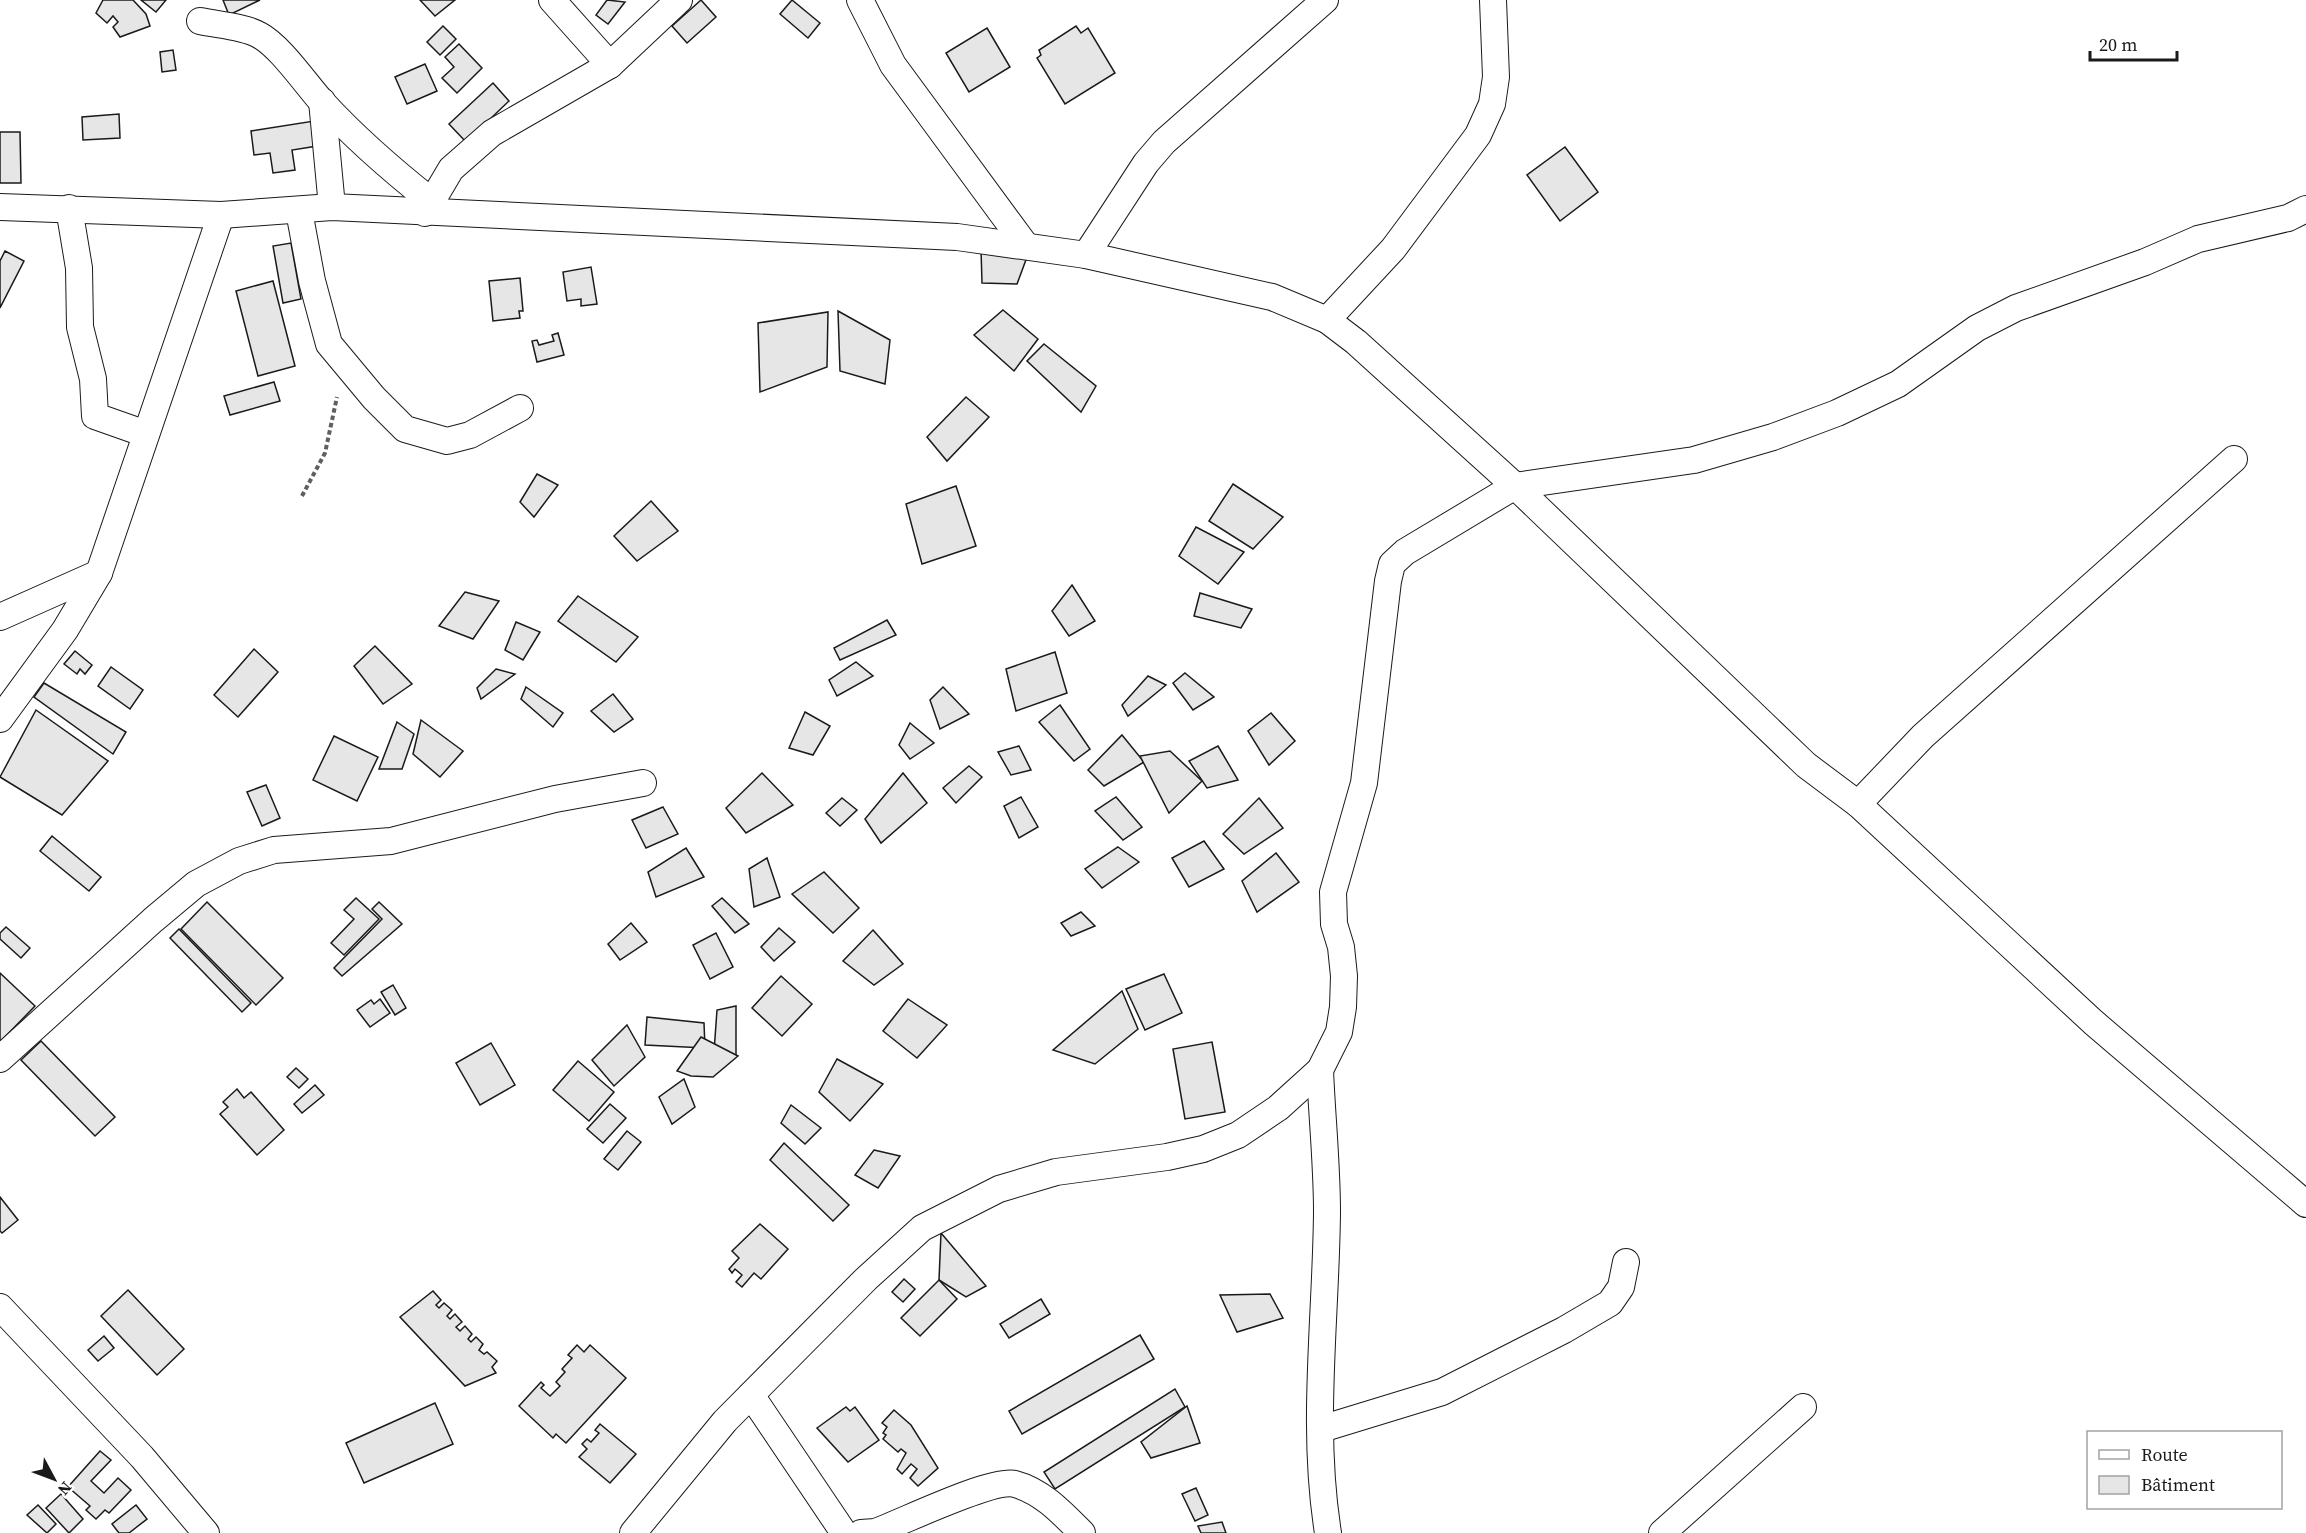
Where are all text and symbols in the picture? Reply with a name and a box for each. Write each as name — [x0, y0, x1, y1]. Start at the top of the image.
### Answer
scale bar — [2090, 24, 2177, 62]
text: 20 m — [2099, 32, 2137, 57]
legend — [2087, 1431, 2282, 1509]
text: Route — [2141, 1442, 2188, 1467]
north arrow — [24, 1449, 84, 1509]
text: Bâtiment — [2141, 1472, 2215, 1497]
text: N — [53, 1477, 77, 1501]

